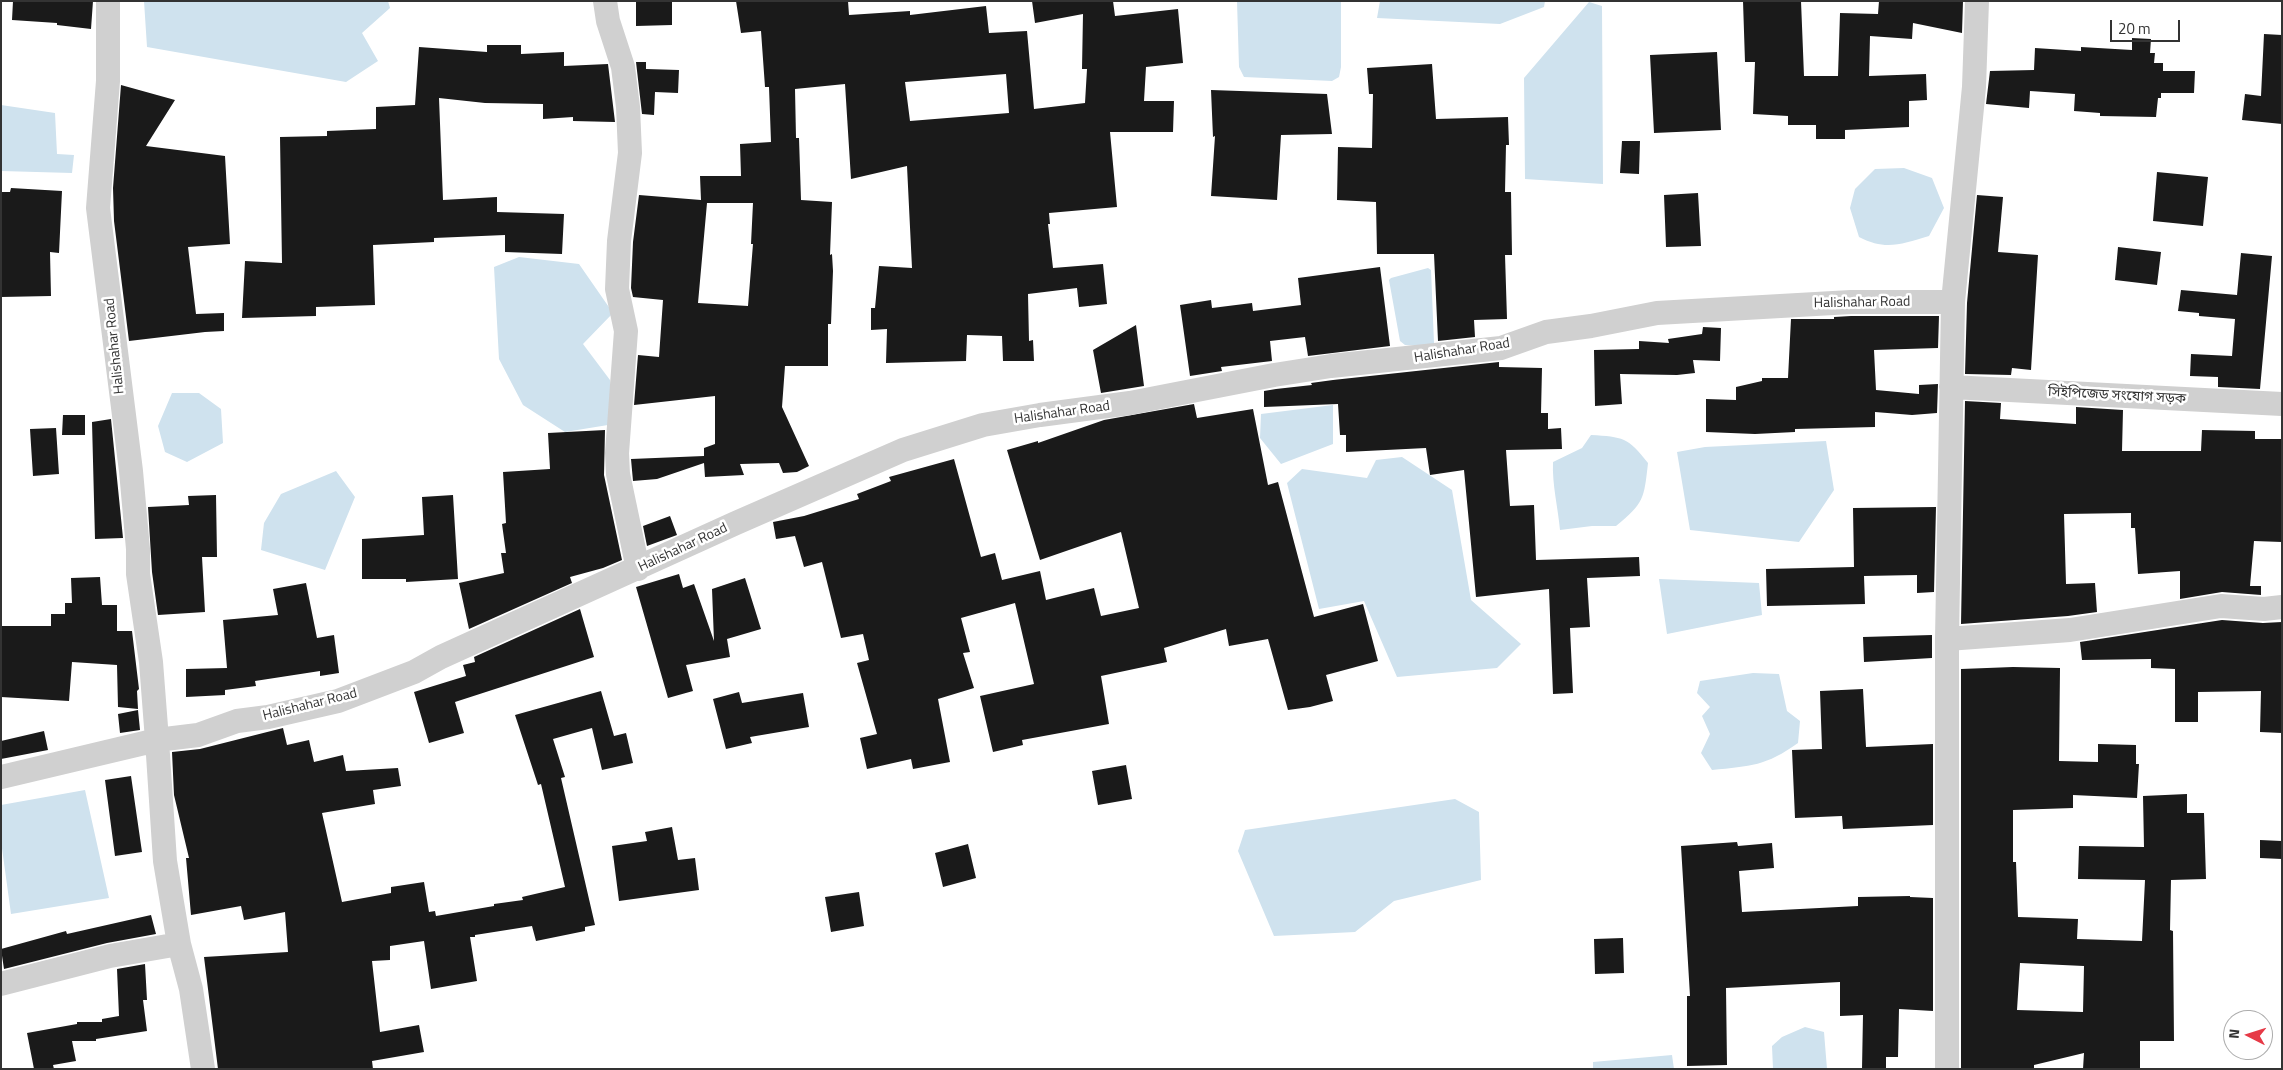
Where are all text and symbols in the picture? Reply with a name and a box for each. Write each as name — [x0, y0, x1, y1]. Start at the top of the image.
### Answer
scale bar — [2113, 10, 2183, 42]
text: 20 m — [2118, 17, 2151, 40]
street label: Halishahar Road — [1814, 294, 1910, 312]
street label: Halishahar Road — [102, 297, 128, 395]
street label: Halishahar Road — [1413, 335, 1511, 367]
street label: সিইপিজেড সংযোগ সড়ক — [2047, 384, 2187, 408]
street label: Halishahar Road — [1013, 398, 1111, 428]
street label: Halishahar Road — [636, 520, 730, 576]
street label: Halishahar Road — [261, 685, 359, 725]
north arrow — [2223, 1010, 2273, 1060]
text: N — [2223, 1028, 2244, 1039]

